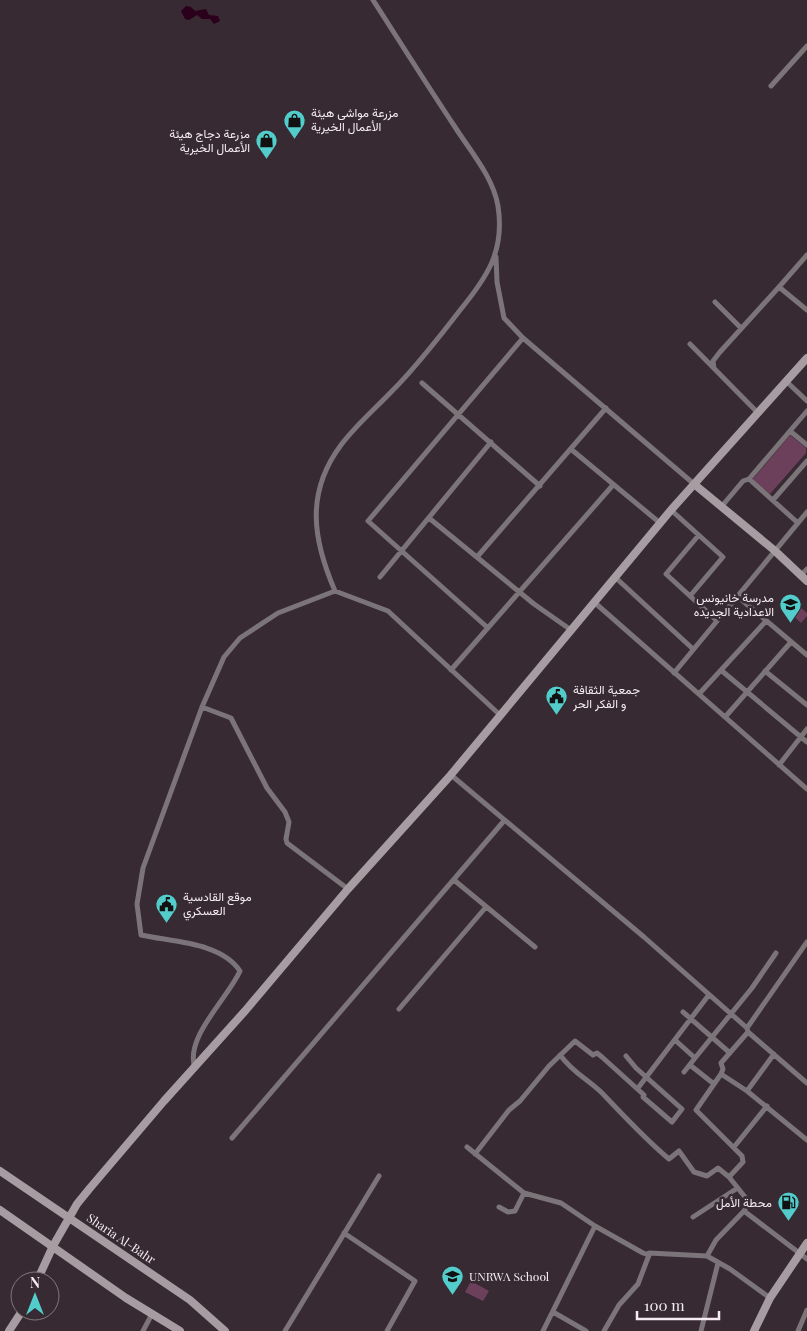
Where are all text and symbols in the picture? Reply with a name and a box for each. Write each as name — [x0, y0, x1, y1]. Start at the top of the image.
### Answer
place label: مزرعة مواشي هيئة الأعمال الخيرية — [311, 104, 398, 135]
shop icon: مزرعة مواشي هيئة الأعمال الخيرية — [283, 108, 307, 139]
place label: مزرعة دجاج هيئة الأعمال الخيرية — [169, 125, 250, 156]
shop icon: مزرعة دجاج هيئة الأعمال الخيرية — [254, 129, 278, 160]
place label: مدرسة خانيونس الاعدادية الجديده — [694, 589, 774, 619]
school or university icon: مدرسة خانيونس الاعدادية الجديده — [778, 593, 802, 624]
place label: جمعية الثقافة و الفكر الحر — [572, 681, 640, 712]
public building icon: جمعية الثقافة و الفكر الحر — [545, 685, 569, 716]
place label: موقع القادسية العسكري — [183, 888, 252, 921]
public building icon: موقع القادسية العسكري — [155, 892, 179, 923]
fuel station icon: محطة الأمل — [776, 1191, 800, 1222]
place label: محطة الأمل — [716, 1194, 772, 1211]
street label: Sharia Al-Bahr — [84, 1209, 160, 1267]
school or university icon: UNRWA School — [441, 1265, 465, 1296]
place label: UNRWA School — [469, 1268, 550, 1284]
north arrow — [10, 1271, 60, 1321]
text: N — [30, 1273, 40, 1292]
scale bar — [637, 1288, 720, 1320]
text: 100 m — [644, 1295, 685, 1315]

